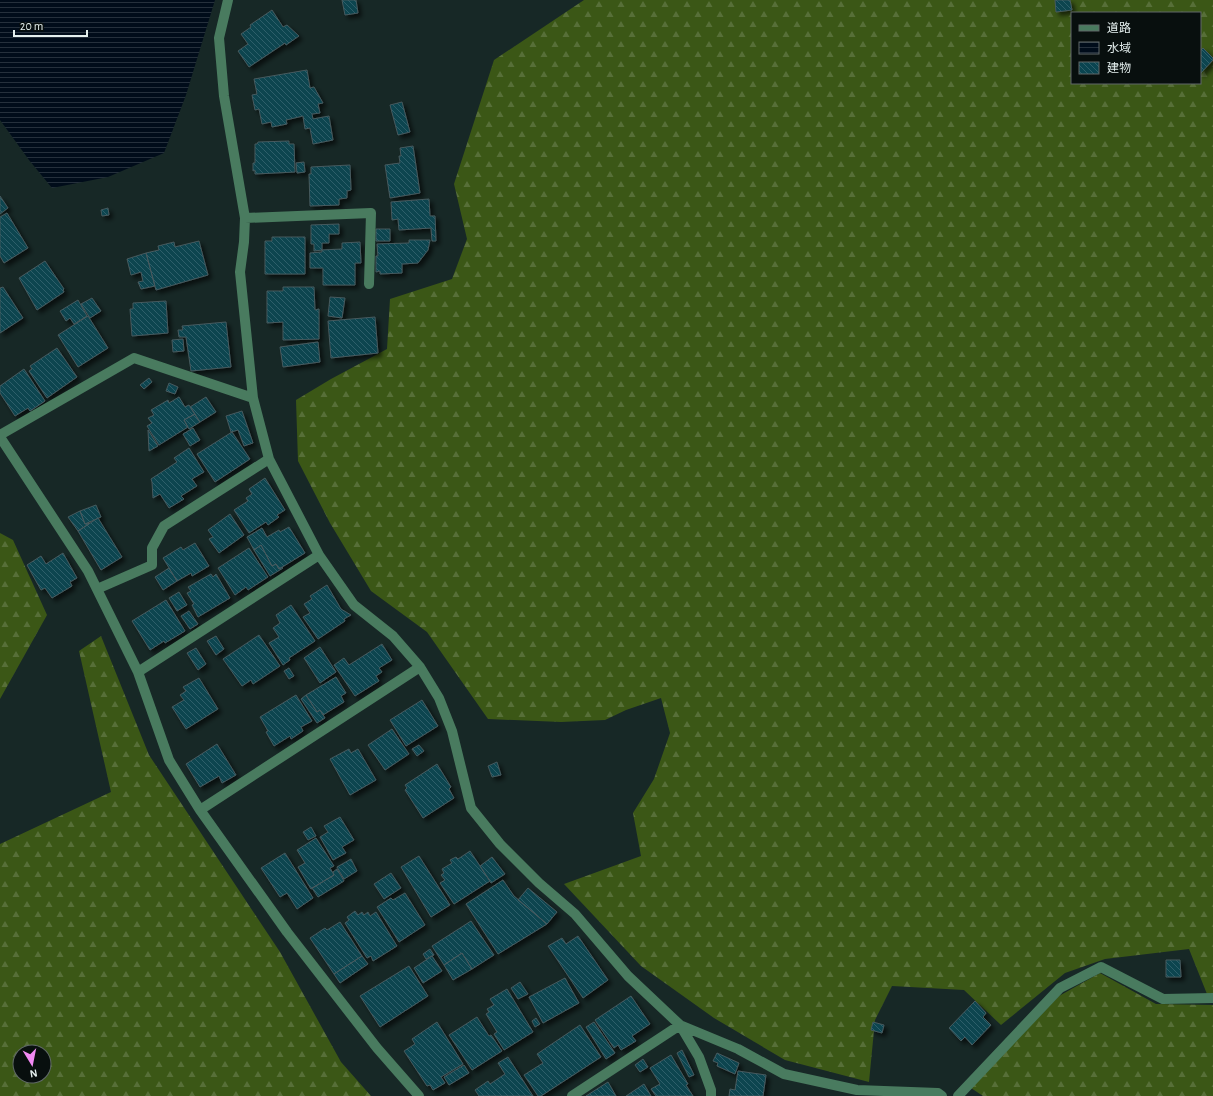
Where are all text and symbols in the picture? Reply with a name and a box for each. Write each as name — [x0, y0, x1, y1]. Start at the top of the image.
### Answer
scale bar — [14, 12, 87, 38]
legend — [1071, 12, 1201, 84]
text: 20 m — [20, 20, 43, 32]
text: 道路 — [1107, 21, 1131, 34]
text: 水域 — [1107, 42, 1131, 54]
text: 建物 — [1107, 61, 1131, 74]
north arrow — [12, 1044, 52, 1084]
text: N — [29, 1067, 38, 1079]

